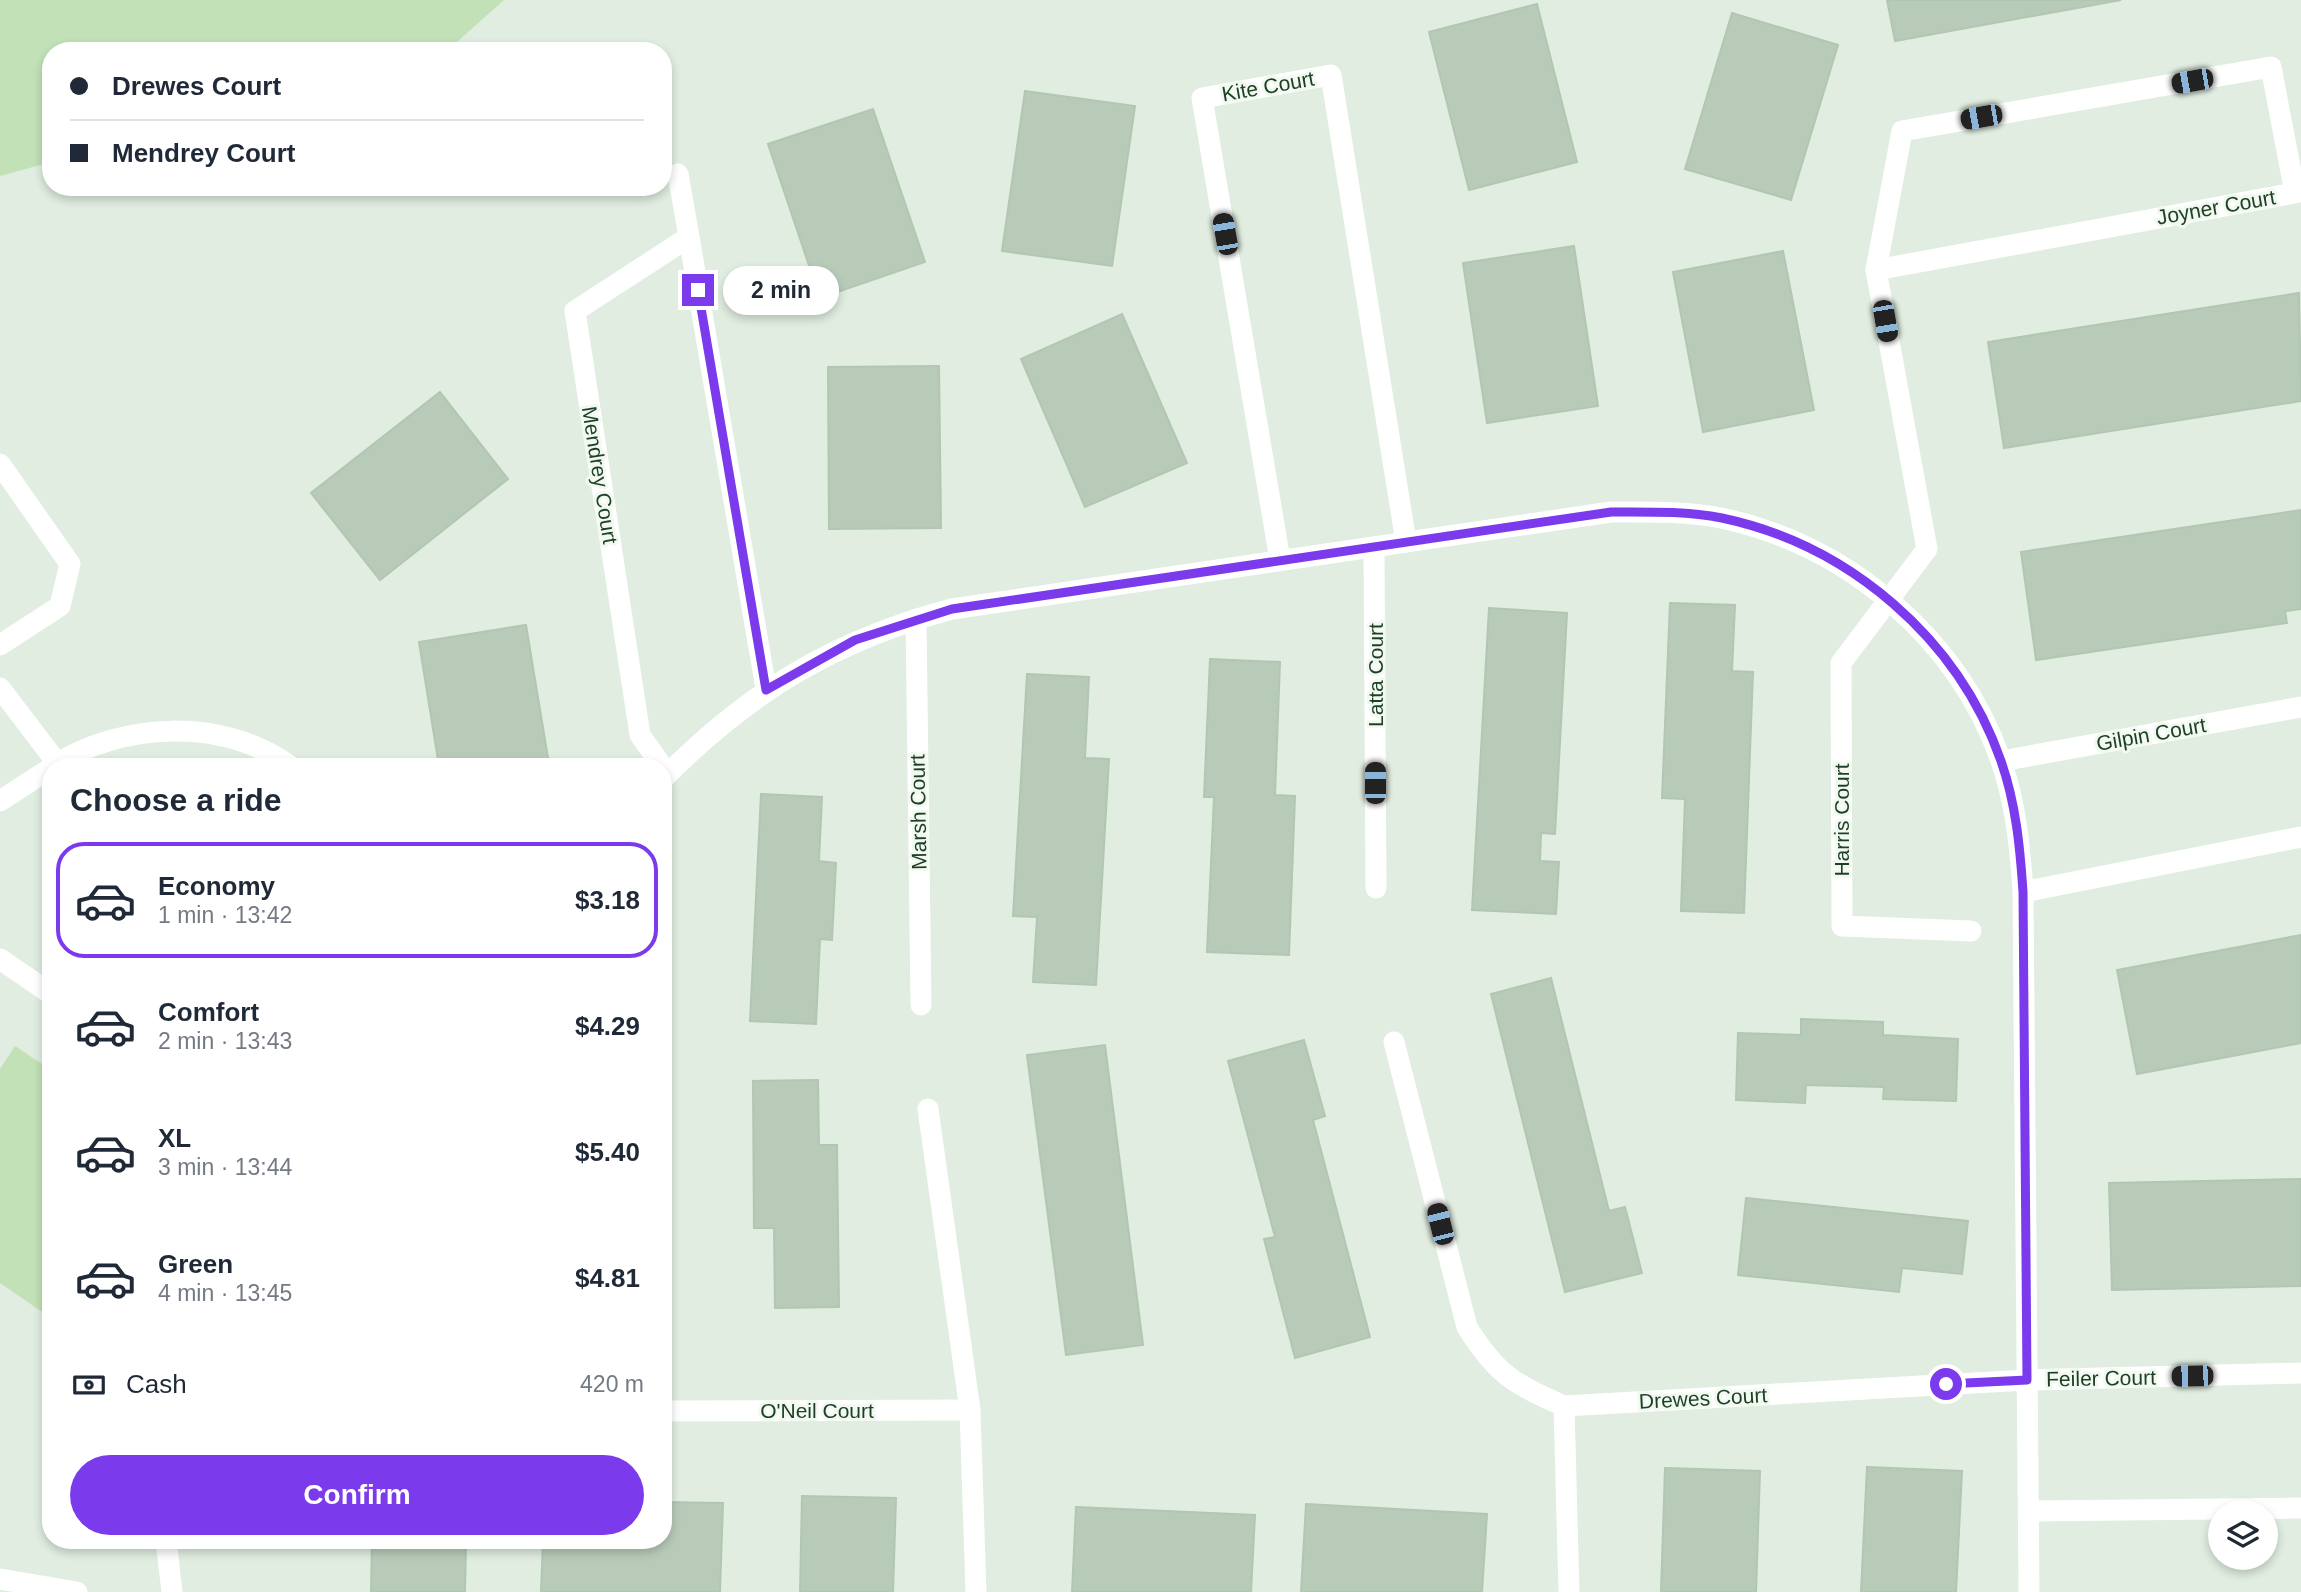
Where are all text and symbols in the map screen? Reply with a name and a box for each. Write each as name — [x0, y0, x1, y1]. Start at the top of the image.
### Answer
street label: Kite Court — [1220, 67, 1316, 105]
car — [2170, 67, 2215, 95]
text: Drewes Court — [112, 71, 281, 101]
car — [1959, 103, 2004, 131]
text: Mendrey Court — [112, 138, 295, 168]
street label: Joyner Court — [2155, 185, 2277, 229]
car — [1212, 211, 1239, 257]
callout: 2 min — [722, 266, 838, 314]
route end — [682, 274, 714, 306]
text: 2 min — [751, 277, 811, 303]
car — [1872, 298, 1899, 344]
street label: Mendrey Court — [578, 405, 622, 546]
street label: Latta Court — [1364, 623, 1387, 727]
street label: Gilpin Court — [2094, 713, 2208, 755]
street label: Marsh Court — [905, 754, 931, 870]
car — [1365, 762, 1386, 804]
street label: Harris Court — [1830, 763, 1853, 877]
text: Choose a ride — [70, 782, 282, 818]
icon: car — [74, 869, 137, 932]
text: Economy — [158, 871, 275, 901]
text: $3.18 — [575, 885, 640, 915]
text: 1 min · 13:42 — [158, 902, 292, 928]
icon: car — [74, 995, 137, 1058]
text: Comfort — [158, 997, 259, 1027]
text: $4.29 — [575, 1011, 640, 1041]
text: 2 min · 13:43 — [158, 1028, 292, 1054]
icon: car — [74, 1121, 137, 1184]
text: XL — [158, 1123, 191, 1153]
text: $5.40 — [575, 1137, 640, 1167]
text: 3 min · 13:44 — [158, 1154, 292, 1180]
car — [1425, 1201, 1456, 1247]
icon: car — [74, 1247, 137, 1310]
text: Green — [158, 1249, 233, 1279]
text: $4.81 — [575, 1263, 640, 1293]
text: 4 min · 13:45 — [158, 1280, 292, 1306]
car — [2171, 1365, 2214, 1387]
icon: cash — [70, 1366, 108, 1404]
street label: Feiler Court — [2046, 1366, 2156, 1390]
route start — [1930, 1368, 1962, 1400]
text: Cash — [126, 1369, 187, 1399]
text: 420 m — [580, 1371, 644, 1397]
street label: Drewes Court — [1638, 1383, 1768, 1413]
street label: O'Neil Court — [760, 1399, 874, 1422]
button: Confirm — [70, 1455, 644, 1535]
map controls — [2208, 1500, 2278, 1570]
button: layers — [2208, 1500, 2278, 1570]

